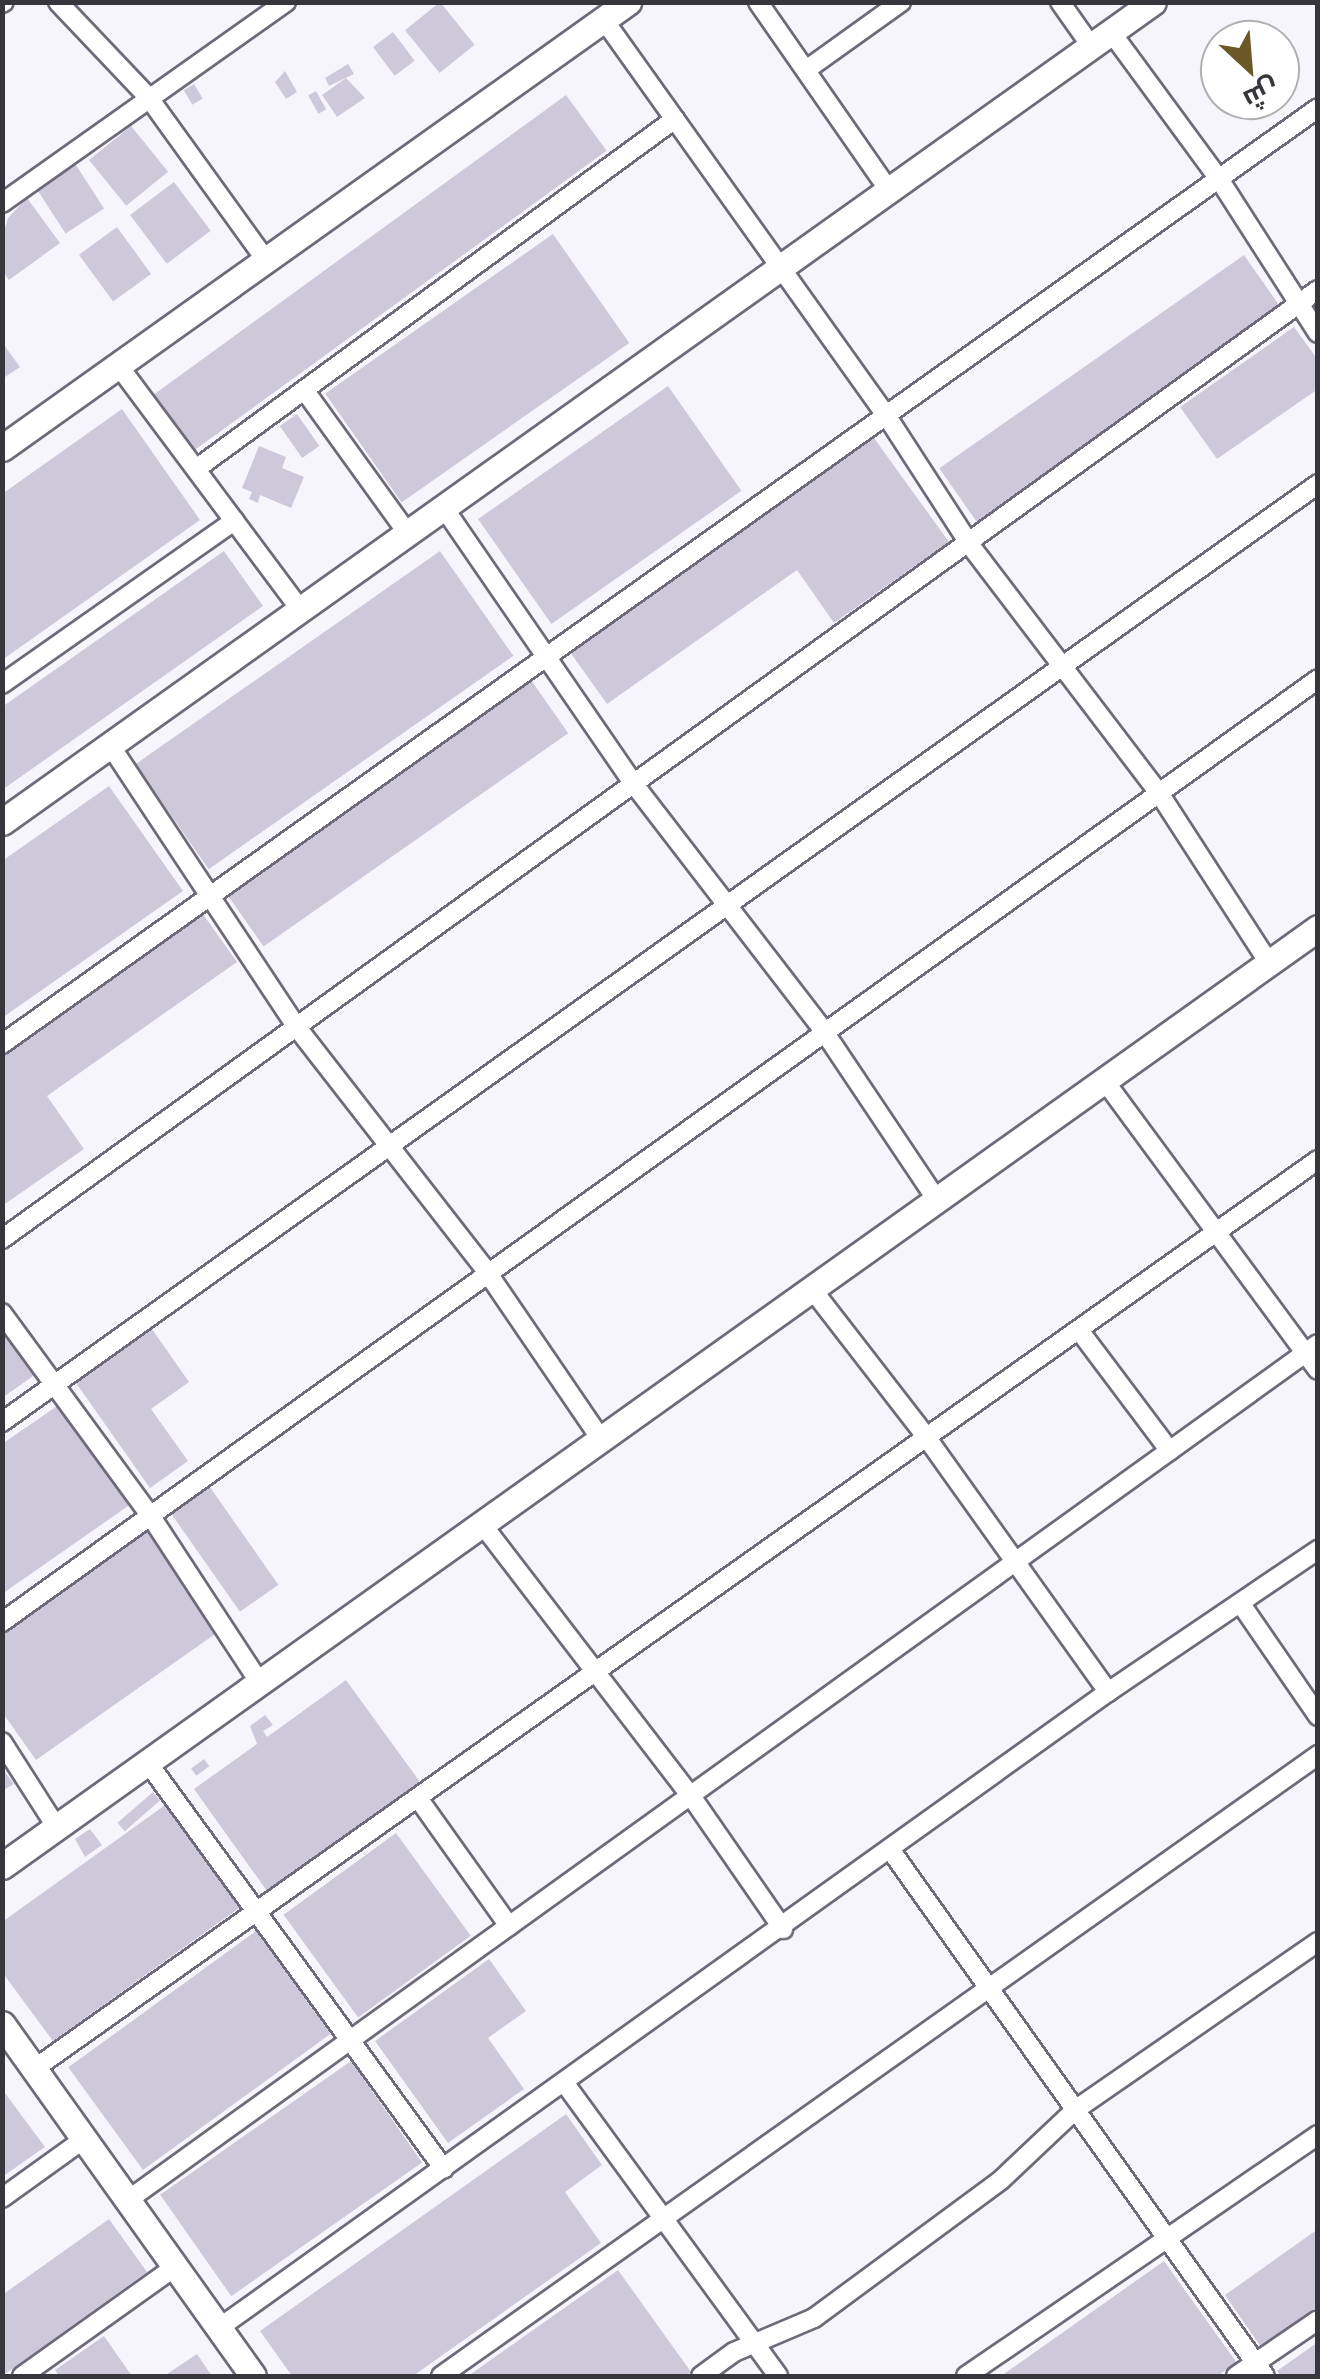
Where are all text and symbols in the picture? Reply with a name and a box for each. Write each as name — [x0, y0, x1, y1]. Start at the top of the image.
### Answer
north arrow — [1200, 20, 1300, 120]
text: ش — [1239, 72, 1286, 118]

